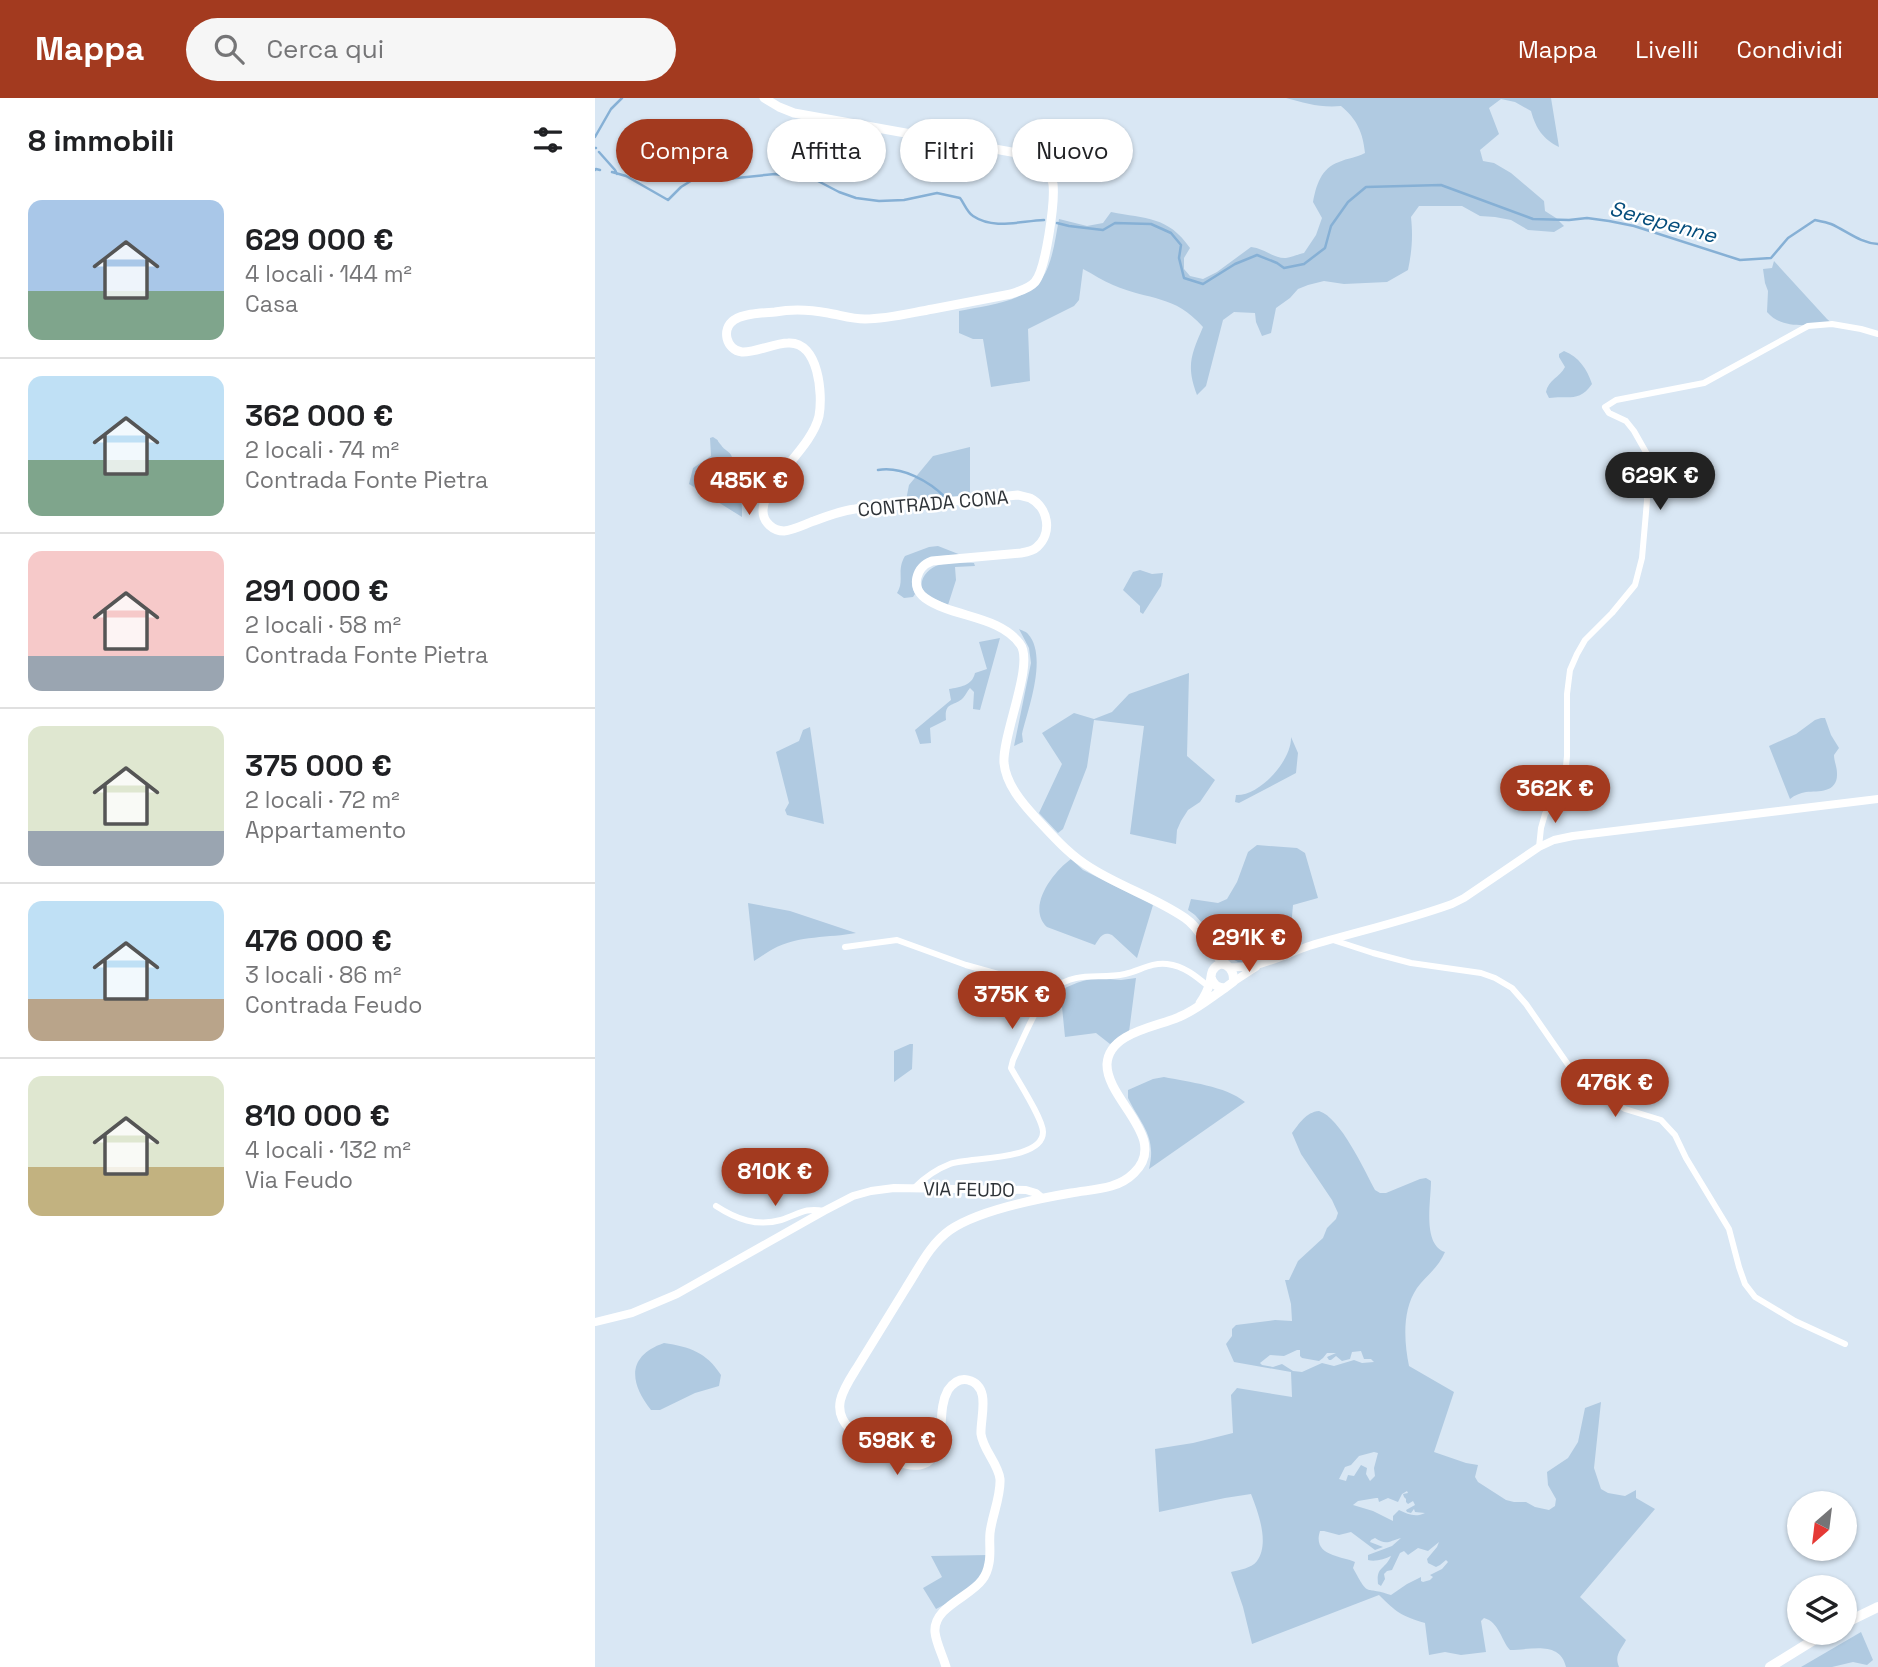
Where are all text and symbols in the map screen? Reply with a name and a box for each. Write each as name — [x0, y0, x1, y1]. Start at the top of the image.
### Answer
search box — [186, 18, 676, 81]
text: Mappa — [35, 28, 144, 70]
icon: search — [210, 30, 248, 68]
text: Cerca qui — [266, 32, 384, 66]
text: Mappa — [1518, 34, 1597, 65]
text: Livelli — [1635, 34, 1699, 65]
text: Condividi — [1737, 34, 1843, 65]
chip: Compra — [616, 119, 753, 182]
chip: Affitta — [767, 119, 886, 182]
chip: Filtri — [900, 119, 998, 182]
chip: Nuovo — [1012, 119, 1133, 182]
text: 8 immobili — [28, 121, 174, 160]
icon: filters — [529, 121, 567, 159]
water label: Serepenne — [1607, 194, 1721, 249]
text: 629 000 € — [245, 220, 394, 259]
icon: home — [84, 228, 168, 312]
text: 4 locali · 144 m² — [245, 259, 412, 289]
text: Casa — [245, 289, 298, 319]
text: 362 000 € — [245, 396, 393, 435]
icon: home — [84, 404, 168, 488]
text: 2 locali · 74 m² — [245, 435, 399, 465]
pin: 629K € — [1603, 452, 1717, 512]
pin: 485K € — [692, 458, 806, 517]
text: 629K € — [1621, 460, 1699, 490]
text: Contrada Fonte Pietra — [245, 465, 488, 495]
text: 485K € — [710, 465, 788, 495]
street label: CONTRADA CONA — [857, 484, 1009, 523]
text: 291 000 € — [245, 571, 389, 610]
icon: home — [84, 579, 168, 663]
text: 2 locali · 58 m² — [245, 610, 401, 640]
text: Contrada Fonte Pietra — [245, 640, 488, 670]
text: 375 000 € — [245, 746, 392, 785]
icon: home — [84, 754, 168, 838]
pin: 362K € — [1498, 766, 1612, 825]
text: 362K € — [1516, 773, 1594, 803]
text: 2 locali · 72 m² — [245, 785, 400, 815]
text: Appartamento — [245, 815, 406, 845]
pin: 291K € — [1192, 914, 1306, 974]
text: 476 000 € — [245, 921, 392, 960]
text: 291K € — [1212, 922, 1286, 952]
icon: home — [84, 929, 168, 1013]
text: 3 locali · 86 m² — [245, 960, 402, 990]
pin: 375K € — [955, 972, 1069, 1031]
text: 375K € — [974, 979, 1050, 1009]
text: Contrada Feudo — [245, 990, 422, 1020]
pin: 476K € — [1558, 1060, 1672, 1119]
text: 476K € — [1577, 1067, 1653, 1097]
text: 810 000 € — [245, 1096, 390, 1135]
icon: home — [84, 1104, 168, 1188]
text: 4 locali · 132 m² — [245, 1135, 411, 1165]
pin: 810K € — [718, 1148, 832, 1208]
text: 810K € — [738, 1156, 812, 1186]
text: Via Feudo — [245, 1165, 353, 1195]
street label: VIA FEUDO — [923, 1176, 1015, 1203]
pin: 598K € — [840, 1418, 954, 1477]
text: 598K € — [858, 1425, 936, 1455]
north arrow — [1787, 1491, 1857, 1561]
map controls — [1787, 1491, 1857, 1645]
button: layers — [1787, 1575, 1857, 1645]

